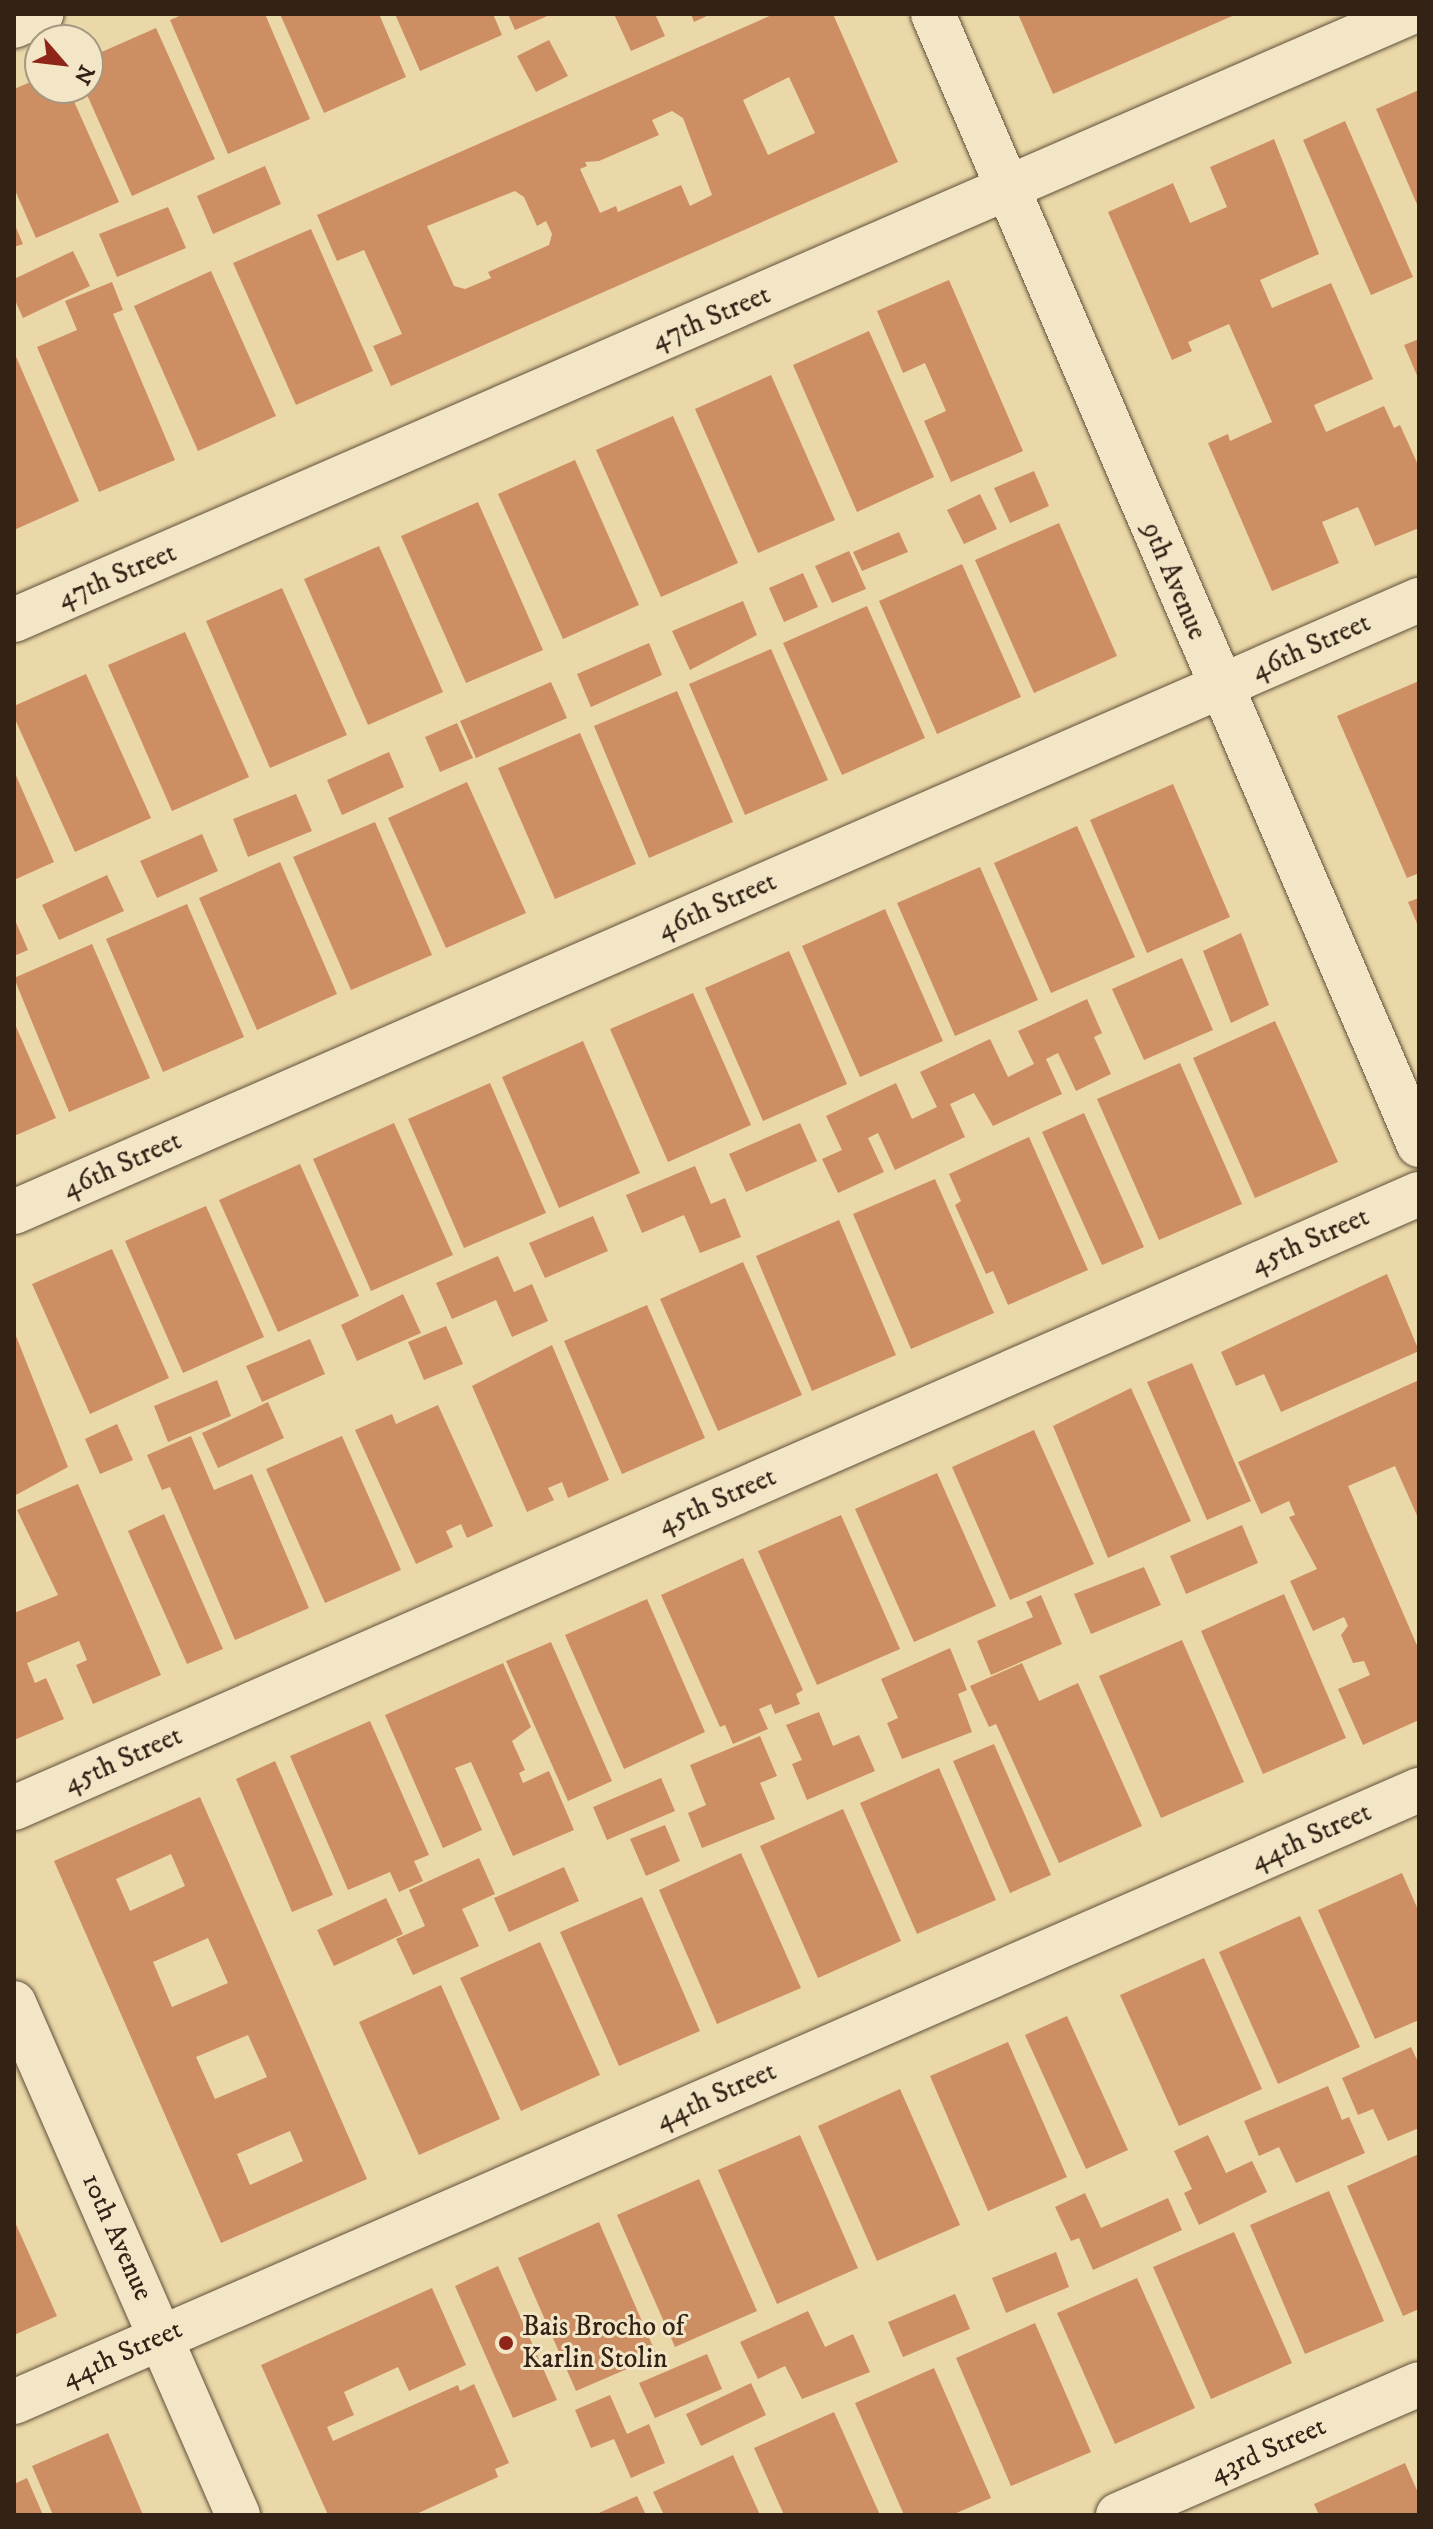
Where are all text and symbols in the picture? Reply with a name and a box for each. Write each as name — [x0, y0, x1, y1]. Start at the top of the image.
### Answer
north arrow — [24, 24, 104, 104]
text: N — [68, 60, 100, 89]
street label: 47th Street — [647, 278, 775, 358]
street label: 9th Avenue — [1134, 517, 1214, 645]
street label: 47th Street — [53, 536, 181, 616]
street label: 46th Street — [1246, 606, 1376, 688]
street label: 46th Street — [652, 865, 782, 947]
street label: 46th Street — [57, 1124, 187, 1206]
street label: 45th Street — [1246, 1200, 1374, 1282]
street label: 45th Street — [653, 1460, 781, 1542]
street label: 45th Street — [59, 1719, 187, 1801]
street label: 44th Street — [1246, 1796, 1376, 1878]
street label: 44th Street — [651, 2055, 781, 2137]
street label: 10th Avenue — [74, 2168, 160, 2306]
place label: Bais Brocho of Karlin Stolin — [522, 2310, 685, 2376]
street label: 44th Street — [57, 2313, 187, 2395]
marker: Bais Brocho of Karlin Stolin — [497, 2334, 515, 2352]
street label: 43rd Street — [1205, 2410, 1331, 2490]

